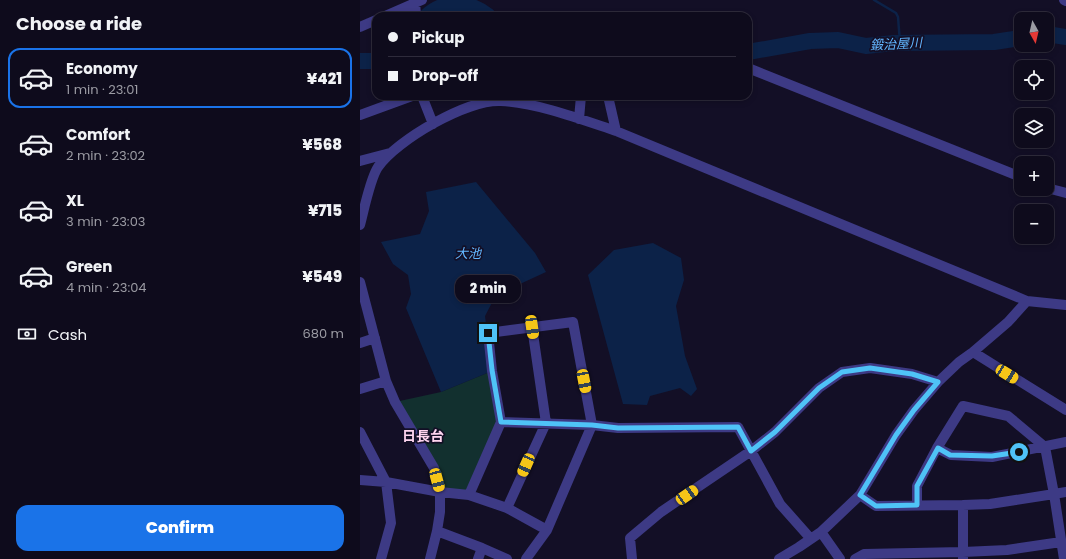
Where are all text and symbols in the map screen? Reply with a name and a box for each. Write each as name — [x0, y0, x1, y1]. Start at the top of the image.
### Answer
text: Choose a ride — [16, 11, 142, 36]
north arrow — [1014, 12, 1054, 52]
map controls — [1014, 12, 1054, 244]
text: Pickup — [412, 27, 464, 48]
water label: 鍛治屋川 — [870, 33, 924, 55]
text: Economy — [66, 58, 138, 79]
icon: car — [18, 60, 54, 96]
button: locate — [1014, 60, 1054, 100]
text: Drop-off — [412, 65, 478, 86]
text: ¥421 — [307, 68, 342, 89]
text: 1 min · 23:01 — [66, 80, 138, 99]
button: layers — [1014, 108, 1054, 148]
text: Comfort — [66, 124, 130, 145]
icon: car — [18, 126, 54, 162]
text: ¥568 — [302, 134, 342, 155]
text: 2 min · 23:02 — [66, 146, 145, 165]
button: + — [1014, 156, 1054, 196]
text: XL — [66, 190, 84, 211]
icon: car — [18, 192, 54, 228]
text: ¥715 — [308, 200, 342, 221]
button: − — [1014, 204, 1054, 244]
text: 3 min · 23:03 — [66, 212, 145, 231]
water label: 大池 — [455, 244, 483, 263]
text: Green — [66, 256, 112, 277]
icon: car — [18, 258, 54, 294]
text: ¥549 — [302, 266, 342, 287]
callout: 2 min — [455, 275, 521, 303]
text: 4 min · 23:04 — [66, 278, 147, 297]
text: 2 min — [470, 279, 506, 298]
car — [524, 314, 540, 340]
icon: cash — [16, 323, 38, 345]
text: Cash — [48, 324, 87, 345]
text: 680 m — [303, 324, 344, 343]
route end — [479, 324, 497, 342]
car — [994, 363, 1020, 385]
car — [576, 368, 592, 394]
district label: 日長台 — [402, 426, 444, 446]
route start — [1010, 443, 1028, 461]
car — [516, 452, 536, 478]
car — [428, 467, 446, 493]
car — [674, 483, 700, 507]
button: Confirm — [16, 505, 344, 551]

